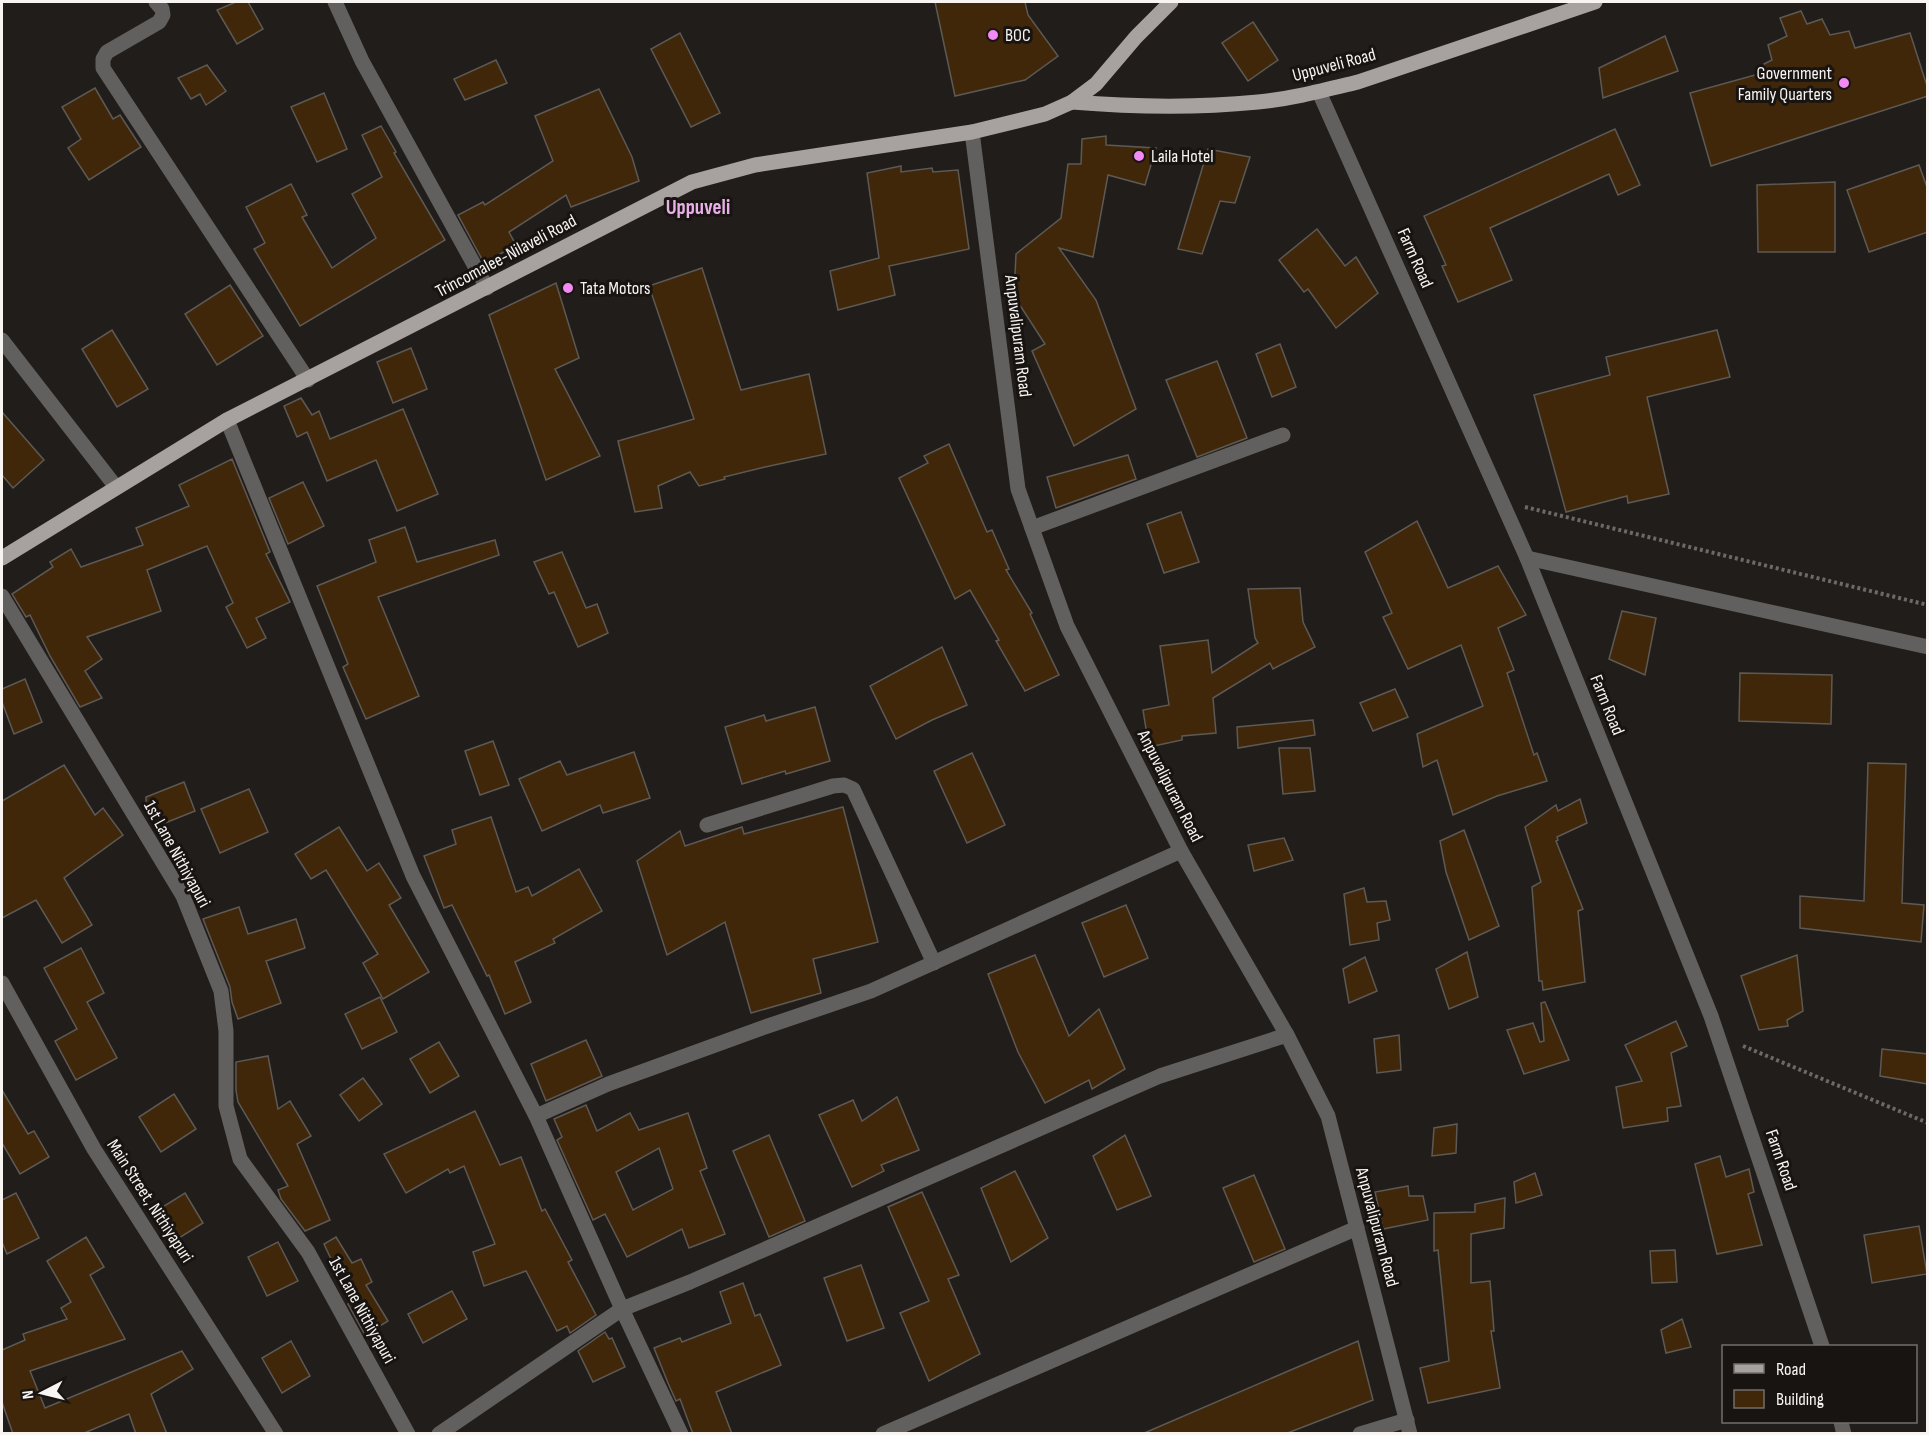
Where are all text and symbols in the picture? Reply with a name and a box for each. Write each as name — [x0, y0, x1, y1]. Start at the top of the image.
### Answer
place label: BOC — [1005, 25, 1031, 46]
marker: BOC — [986, 28, 1000, 42]
street label: Uppuveli Road — [1290, 44, 1378, 86]
place label: Government Family Quarters — [1738, 63, 1833, 105]
marker: Government Family Quarters — [1837, 76, 1851, 90]
place label: Laila Hotel — [1151, 146, 1214, 167]
marker: Laila Hotel — [1132, 149, 1146, 163]
district label: Uppuveli — [666, 195, 730, 220]
street label: Trincomalee-Nilaveli Road — [432, 210, 580, 302]
street label: Farm Road — [1393, 225, 1437, 291]
street label: Anpuvalipuram Road — [1000, 273, 1036, 398]
place label: Tata Motors — [580, 278, 651, 299]
marker: Tata Motors — [561, 281, 575, 295]
street label: Farm Road — [1585, 672, 1629, 738]
street label: Anpuvalipuram Road — [1132, 726, 1207, 845]
street label: 1st Lane Nithiyapuri — [139, 797, 215, 911]
street label: Farm Road — [1761, 1127, 1801, 1193]
street label: Main Street, Nithiyapuri — [102, 1136, 198, 1266]
street label: Anpuvalipuram Road — [1351, 1164, 1403, 1289]
street label: 1st Lane Nithiyapuri — [324, 1253, 400, 1367]
legend — [1722, 1345, 1917, 1423]
text: Road — [1776, 1359, 1806, 1380]
north arrow — [12, 1363, 72, 1423]
text: N — [19, 1389, 39, 1400]
text: Building — [1776, 1389, 1824, 1410]

